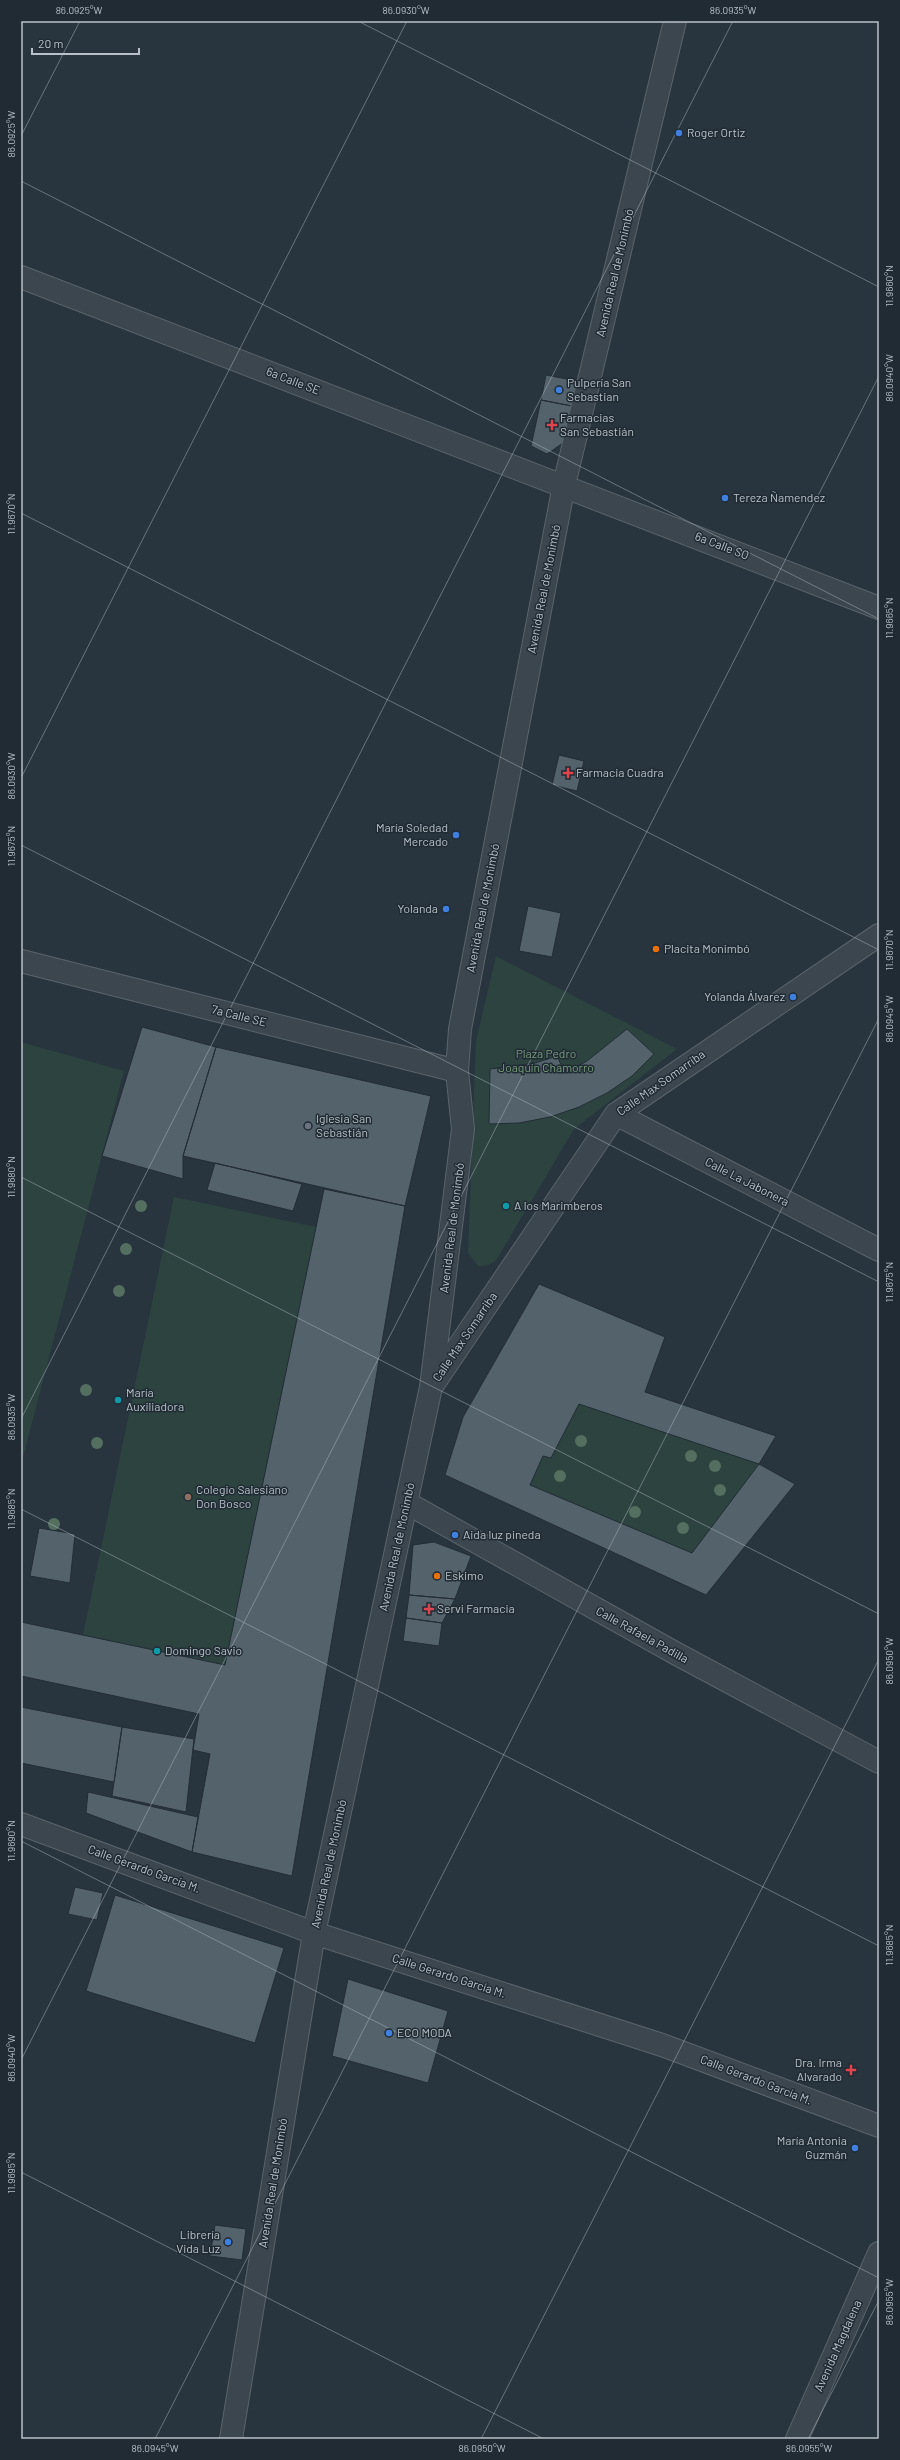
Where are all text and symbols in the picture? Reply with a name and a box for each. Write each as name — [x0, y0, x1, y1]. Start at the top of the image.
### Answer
text: 86.0925°W — [56, 4, 103, 16]
text: 86.0930°W — [382, 4, 430, 16]
text: 86.0935°W — [710, 4, 756, 16]
scale bar — [32, 30, 139, 56]
text: 20 m — [38, 36, 64, 50]
text: 86.0925°W — [5, 110, 17, 157]
place label: Roger Ortiz — [687, 125, 745, 139]
marker: Roger Ortiz — [674, 128, 684, 138]
street label: Avenida Real de Monimbó — [592, 207, 636, 338]
text: 11.9660°N — [883, 265, 895, 307]
text: 86.0940°W — [883, 354, 895, 402]
street label: 6a Calle SE — [264, 363, 322, 397]
place label: Pulpería San Sebastian — [567, 375, 631, 403]
marker: Pulpería San Sebastian — [554, 385, 564, 395]
place label: Farmacias San Sebastián — [560, 410, 634, 438]
marker: Farmacias San Sebastián — [547, 420, 557, 430]
place label: Tereza Ñamendez — [733, 490, 825, 504]
text: 11.9670°N — [5, 493, 17, 535]
marker: Tereza Ñamendez — [720, 493, 730, 503]
street label: Avenida Real de Monimbó — [524, 523, 562, 655]
street label: 6a Calle SO — [693, 528, 751, 562]
text: 11.9665°N — [883, 597, 895, 639]
text: 86.0930°W — [5, 752, 17, 800]
place label: Farmacia Cuadra — [576, 765, 664, 779]
marker: Farmacia Cuadra — [563, 768, 573, 778]
place label: María Soledad Mercado — [376, 820, 448, 848]
text: 11.9675°N — [5, 826, 17, 866]
marker: María Soledad Mercado — [451, 830, 461, 840]
street label: Avenida Real de Monimbó — [463, 842, 501, 974]
place label: Yolanda — [397, 901, 438, 915]
marker: Yolanda — [441, 904, 451, 914]
text: 11.9670°N — [883, 929, 895, 971]
place label: Placita Monimbó — [664, 941, 750, 955]
marker: Placita Monimbó — [651, 944, 661, 954]
place label: Yolanda Álvarez — [704, 989, 785, 1003]
marker: Yolanda Álvarez — [788, 992, 798, 1002]
text: 86.0945°W — [883, 995, 895, 1042]
street label: 7a Calle SE — [210, 1001, 268, 1029]
park label: Plaza Pedro Joaquín Chamorro — [498, 1046, 594, 1074]
street label: Calle Max Somarriba — [614, 1046, 707, 1118]
place label: Iglesia San Sebastián — [316, 1111, 372, 1139]
marker: Iglesia San Sebastián — [303, 1121, 313, 1131]
street label: Calle La Jabonera — [703, 1154, 792, 1208]
text: 11.9680°N — [5, 1156, 17, 1198]
street label: Avenida Real de Monimbó — [436, 1162, 466, 1294]
place label: A los Marimberos — [514, 1198, 603, 1212]
marker: A los Marimberos — [501, 1201, 511, 1211]
text: 11.9675°N — [883, 1262, 895, 1302]
street label: Calle Max Somarriba — [429, 1289, 499, 1384]
place label: María Auxiliadora — [126, 1385, 184, 1413]
text: 86.0935°W — [5, 1394, 17, 1440]
marker: María Auxiliadora — [113, 1395, 123, 1405]
street label: Avenida Real de Monimbó — [376, 1481, 417, 1612]
place label: Colegio Salesiano Don Bosco — [196, 1482, 287, 1510]
text: 11.9685°N — [5, 1488, 17, 1530]
marker: Colegio Salesiano Don Bosco — [183, 1492, 193, 1502]
place label: Aida luz pineda — [463, 1527, 541, 1541]
marker: Aida luz pineda — [450, 1530, 460, 1540]
place label: Eskimo — [445, 1568, 483, 1582]
marker: Eskimo — [432, 1571, 442, 1581]
place label: Servi Farmacia — [437, 1601, 515, 1615]
street label: Calle Rafaela Padilla — [594, 1603, 691, 1665]
marker: Servi Farmacia — [424, 1604, 434, 1614]
text: 86.0950°W — [883, 1637, 895, 1685]
place label: Domingo Savio — [165, 1643, 242, 1657]
marker: Domingo Savio — [152, 1646, 162, 1656]
street label: Avenida Real de Monimbó — [308, 1798, 349, 1929]
text: 11.9690°N — [5, 1820, 17, 1862]
street label: Calle Gerardo García M. — [86, 1841, 202, 1895]
text: 11.9685°N — [883, 1924, 895, 1966]
street label: Calle Gerardo García M. — [391, 1950, 508, 2000]
place label: ECO MODA — [397, 2025, 452, 2039]
marker: ECO MODA — [384, 2028, 394, 2038]
text: 86.0940°W — [5, 2034, 17, 2082]
street label: Calle Gerardo García M. — [698, 2051, 814, 2107]
place label: Dra. Irma Alvarado — [795, 2055, 842, 2083]
marker: Dra. Irma Alvarado — [845, 2064, 857, 2076]
street label: Avenida Real de Monimbó — [255, 2117, 289, 2249]
place label: María Antonia Guzmán — [777, 2133, 847, 2161]
marker: María Antonia Guzmán — [850, 2143, 860, 2153]
text: 11.9695°N — [5, 2152, 17, 2194]
place label: Librería Vida Luz — [176, 2227, 220, 2255]
marker: Librería Vida Luz — [223, 2237, 233, 2247]
text: 86.0955°W — [883, 2279, 895, 2325]
street label: Avenida Magdalena — [811, 2298, 864, 2394]
text: 86.0945°W — [132, 2442, 179, 2454]
text: 86.0950°W — [458, 2442, 506, 2454]
text: 86.0955°W — [786, 2442, 832, 2454]

